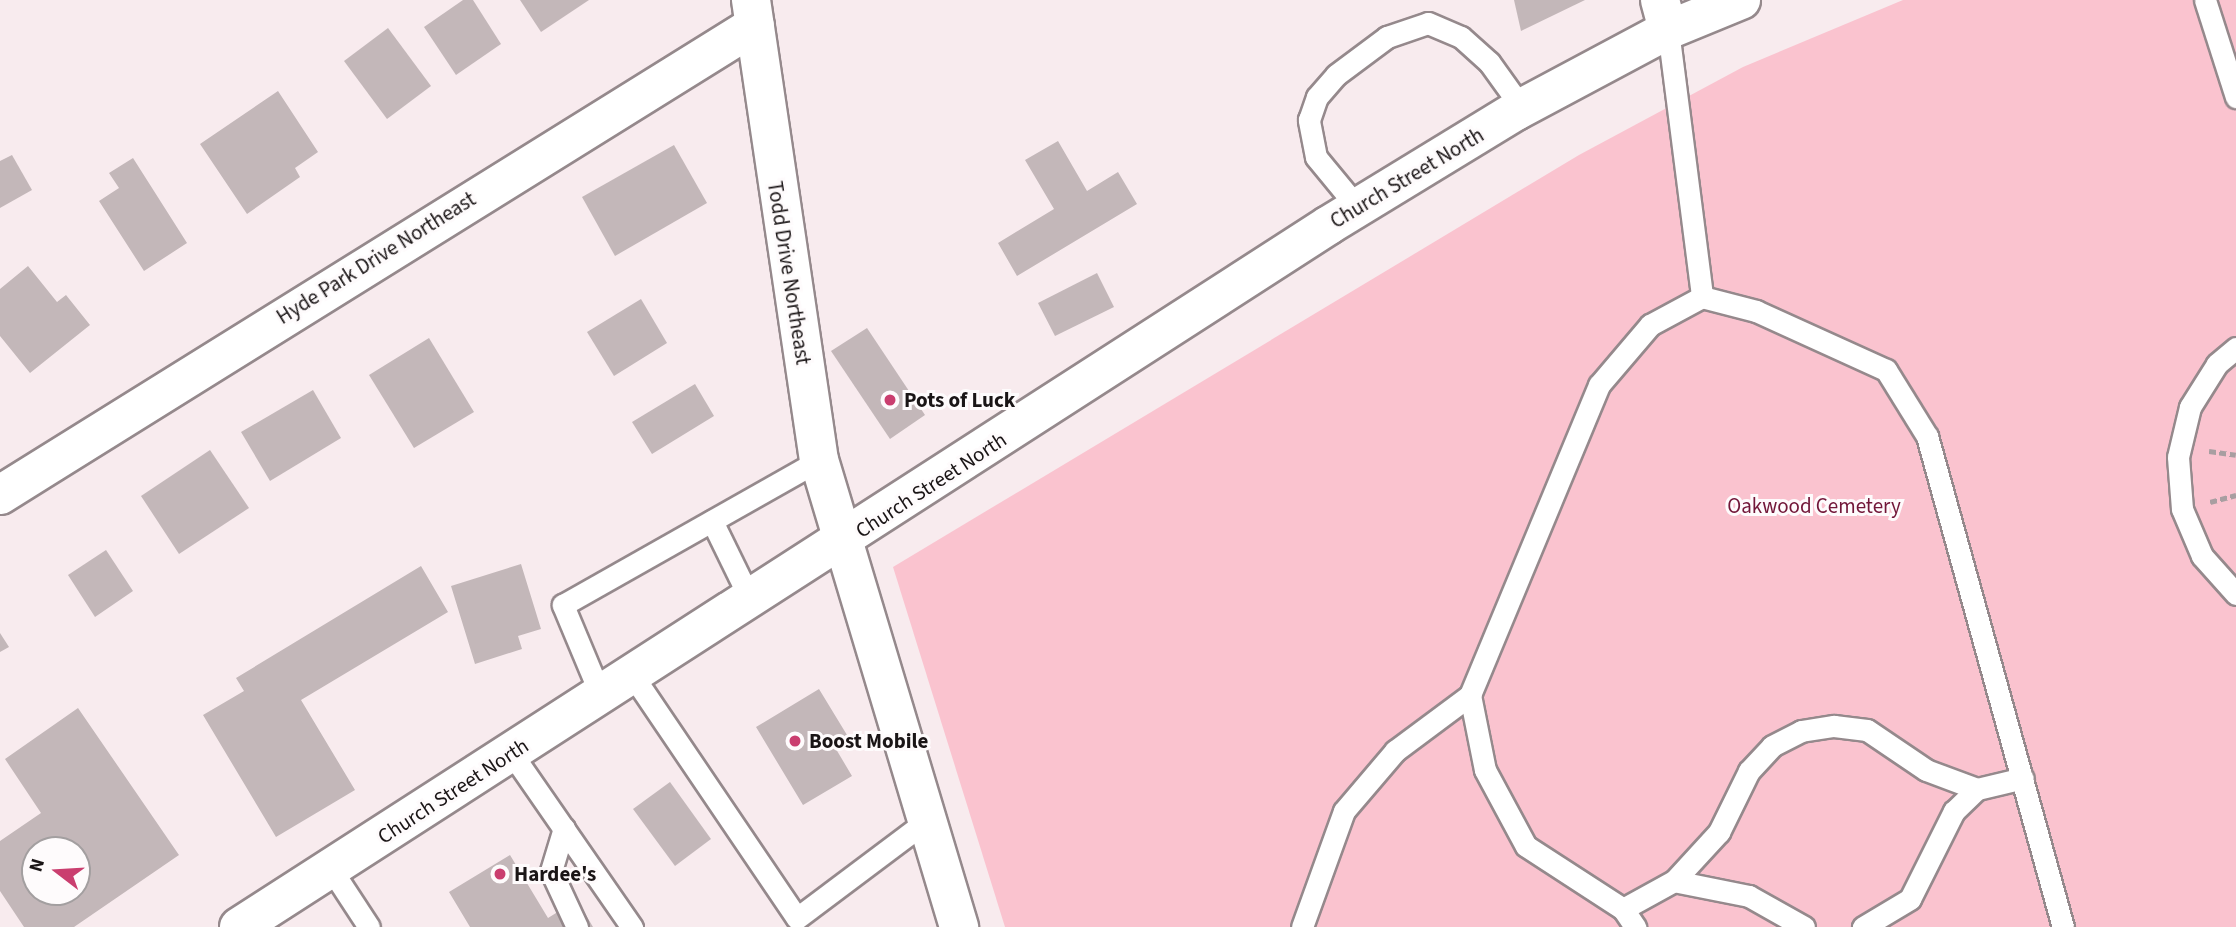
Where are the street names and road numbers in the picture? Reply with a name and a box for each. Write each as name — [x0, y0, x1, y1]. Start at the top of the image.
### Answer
street label: Church Street North — [1326, 122, 1488, 234]
street label: Todd Drive Northeast — [762, 179, 816, 367]
street label: Hyde Park Drive Northeast — [272, 186, 480, 330]
street label: Church Street North — [851, 427, 1011, 543]
street label: Church Street North — [373, 733, 533, 849]

